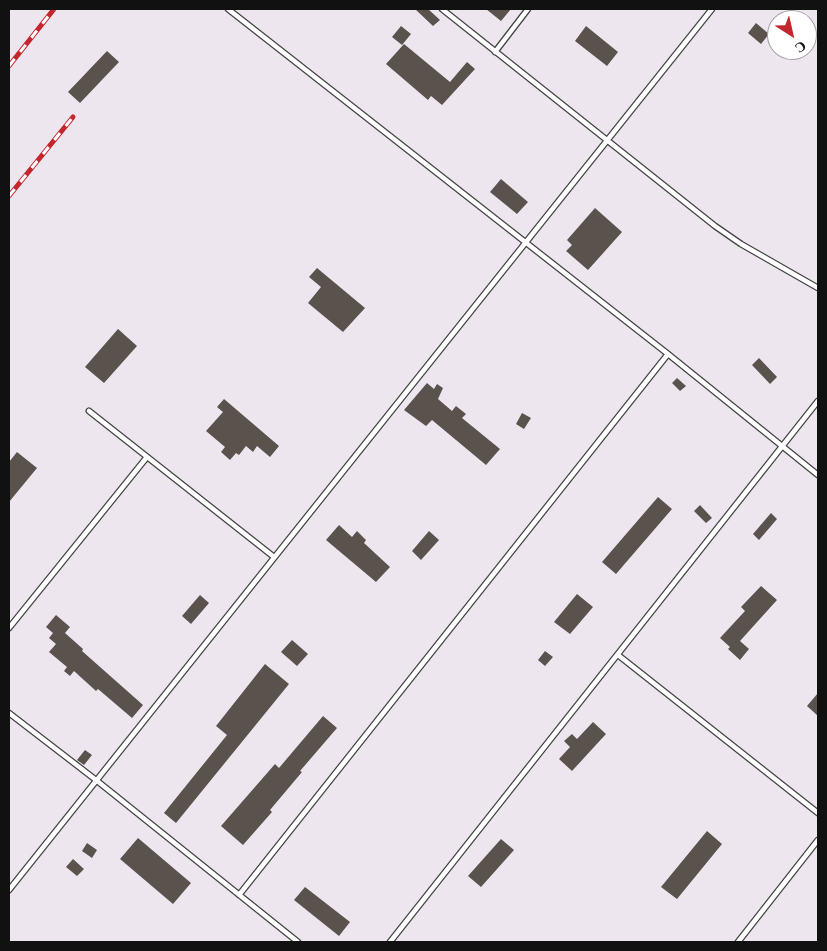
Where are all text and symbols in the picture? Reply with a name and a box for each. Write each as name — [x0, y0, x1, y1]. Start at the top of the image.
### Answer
north arrow — [767, 10, 817, 60]
text: С — [792, 38, 809, 56]

